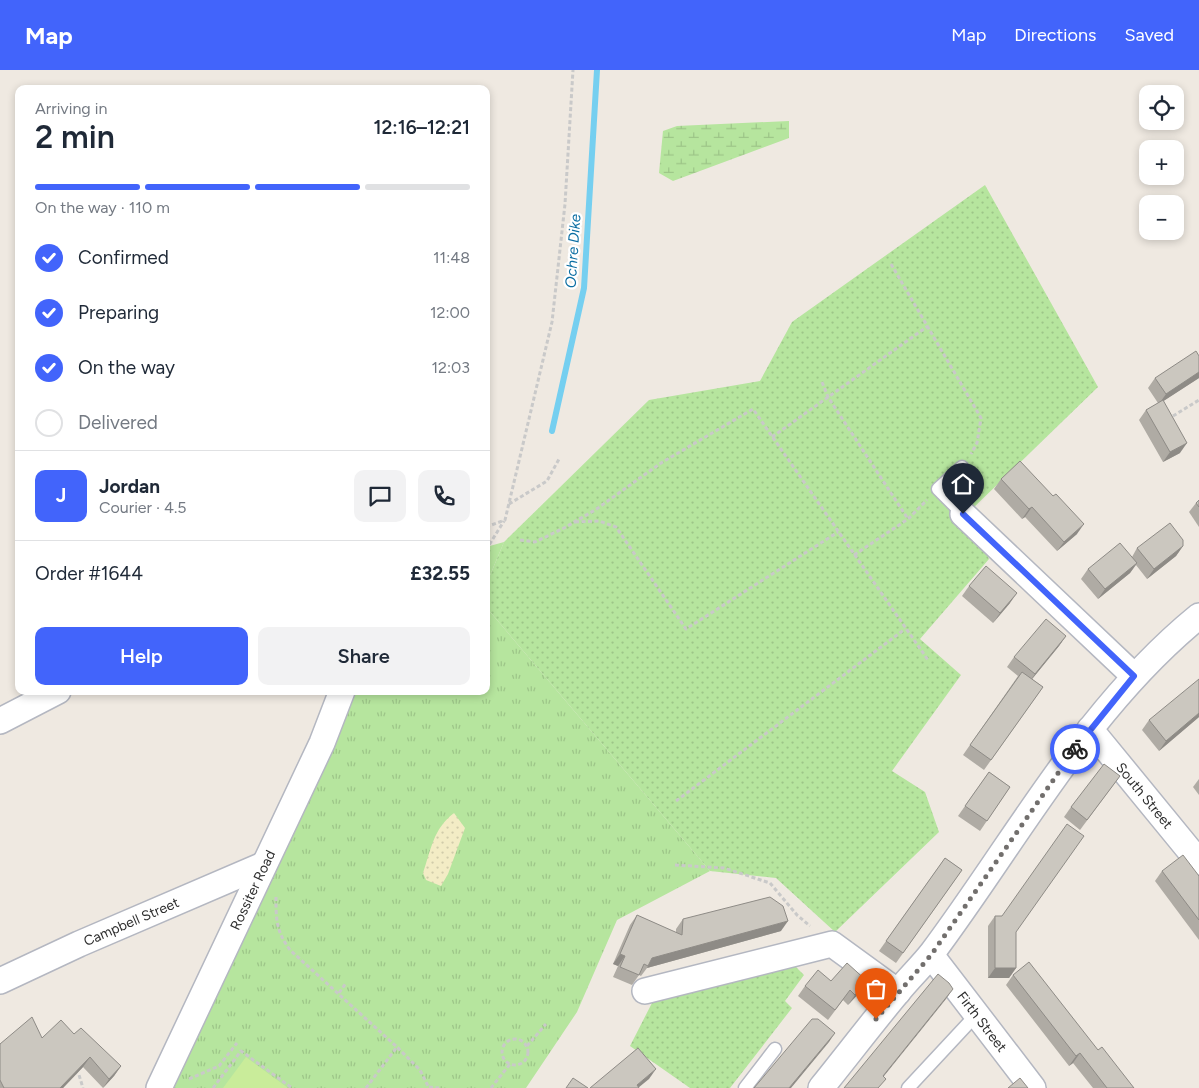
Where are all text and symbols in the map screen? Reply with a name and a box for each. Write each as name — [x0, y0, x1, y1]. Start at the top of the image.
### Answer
text: Map — [25, 21, 73, 50]
text: Map — [951, 24, 986, 46]
text: Directions — [1014, 24, 1096, 46]
text: Saved — [1124, 24, 1174, 46]
map controls — [1139, 85, 1184, 240]
button: locate — [1139, 85, 1184, 130]
text: Arriving in — [35, 99, 107, 118]
text: 12:16–12:21 — [374, 116, 470, 139]
text: 2 min — [35, 118, 115, 156]
button: + — [1139, 140, 1184, 185]
button: − — [1139, 195, 1184, 240]
text: On the way · 110 m — [35, 198, 170, 217]
water label: Ochre Dike — [561, 213, 585, 289]
icon: check — [35, 244, 63, 272]
text: Confirmed — [78, 246, 169, 269]
text: 11:48 — [433, 248, 470, 267]
icon: check — [35, 299, 63, 327]
text: Preparing — [78, 301, 159, 324]
text: 12:00 — [430, 303, 470, 322]
icon: check — [35, 354, 63, 382]
text: On the way — [78, 356, 175, 379]
text: 12:03 — [431, 358, 470, 377]
text: Delivered — [78, 411, 158, 434]
pin — [942, 463, 984, 514]
button: chat — [354, 470, 406, 522]
button: phone — [418, 470, 470, 522]
icon: home — [949, 470, 977, 498]
text: Jordan — [99, 475, 160, 498]
text: J — [56, 484, 66, 507]
text: Courier · 4.5 — [99, 498, 186, 517]
text: Order #1644 — [35, 562, 143, 585]
text: £32.55 — [410, 562, 470, 585]
button: Help — [35, 627, 248, 685]
button: Share — [258, 627, 470, 685]
courier — [1050, 724, 1100, 774]
icon: bike — [1061, 735, 1089, 763]
street label: South Street — [1112, 759, 1176, 832]
street label: Rossiter Road — [227, 847, 279, 933]
street label: Campbell Street — [81, 894, 182, 950]
pin — [855, 968, 897, 1019]
icon: bag — [862, 975, 890, 1003]
street label: Firth Street — [953, 988, 1010, 1055]

